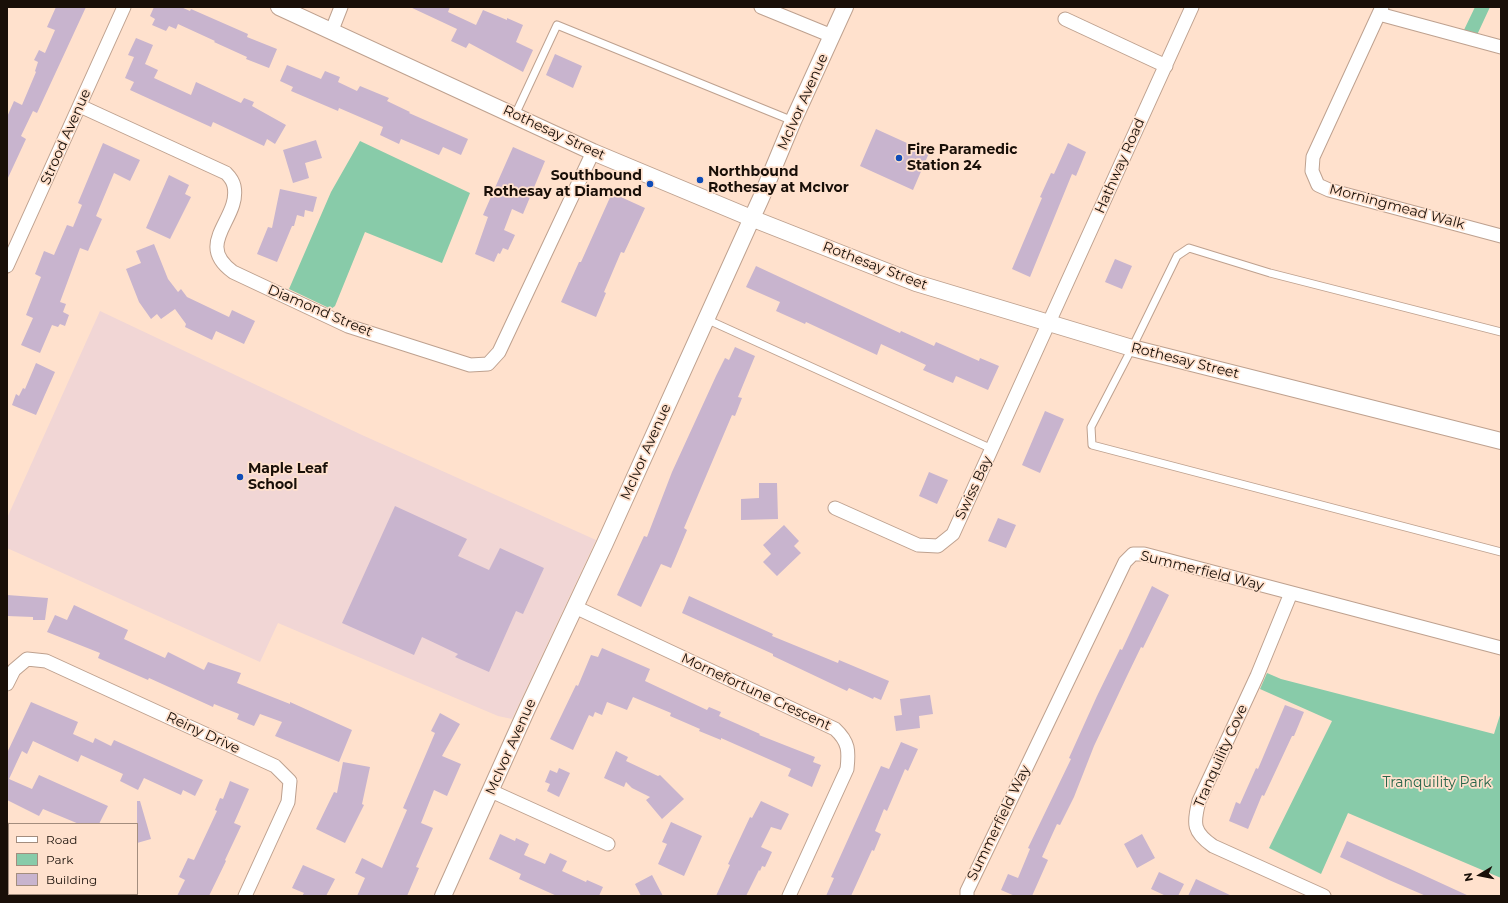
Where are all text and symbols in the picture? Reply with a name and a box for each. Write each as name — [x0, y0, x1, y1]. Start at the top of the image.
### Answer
street label: McIvor Avenue — [774, 51, 832, 153]
street label: Strood Avenue — [37, 86, 95, 188]
street label: Rothesay Street — [500, 102, 608, 164]
street label: Hathway Road — [1091, 116, 1149, 216]
place label: Fire Paramedic Station 24 — [907, 142, 1017, 174]
marker: Fire Paramedic Station 24 — [894, 153, 904, 163]
place label: Northbound Rothesay at McIvor — [708, 164, 849, 196]
place label: Southbound Rothesay at Diamond — [483, 168, 642, 200]
marker: Northbound Rothesay at McIvor — [695, 175, 705, 185]
marker: Southbound Rothesay at Diamond — [645, 179, 655, 189]
street label: Morningmead Walk — [1327, 181, 1467, 233]
street label: Rothesay Street — [820, 238, 930, 294]
street label: Diamond Street — [265, 281, 375, 341]
street label: Rothesay Street — [1129, 339, 1241, 383]
street label: McIvor Avenue — [617, 401, 675, 503]
street label: Swiss Bay — [952, 454, 996, 522]
place label: Maple Leaf School — [248, 461, 328, 494]
marker: Maple Leaf School — [235, 472, 245, 482]
street label: Summerfield Way — [1139, 548, 1265, 594]
street label: Mornefortune Crescent — [678, 650, 834, 734]
street label: McIvor Avenue — [482, 696, 540, 798]
street label: Tranquility Cove — [1191, 702, 1251, 810]
street label: Reiny Drive — [163, 709, 243, 757]
street label: Summerfield Way — [964, 763, 1034, 883]
park label: Tranquility Park — [1382, 775, 1492, 791]
legend — [8, 823, 138, 895]
text: Road — [46, 832, 77, 847]
text: Park — [46, 852, 73, 867]
north arrow — [1460, 855, 1500, 895]
text: N — [1461, 871, 1476, 883]
text: Building — [46, 872, 97, 887]

